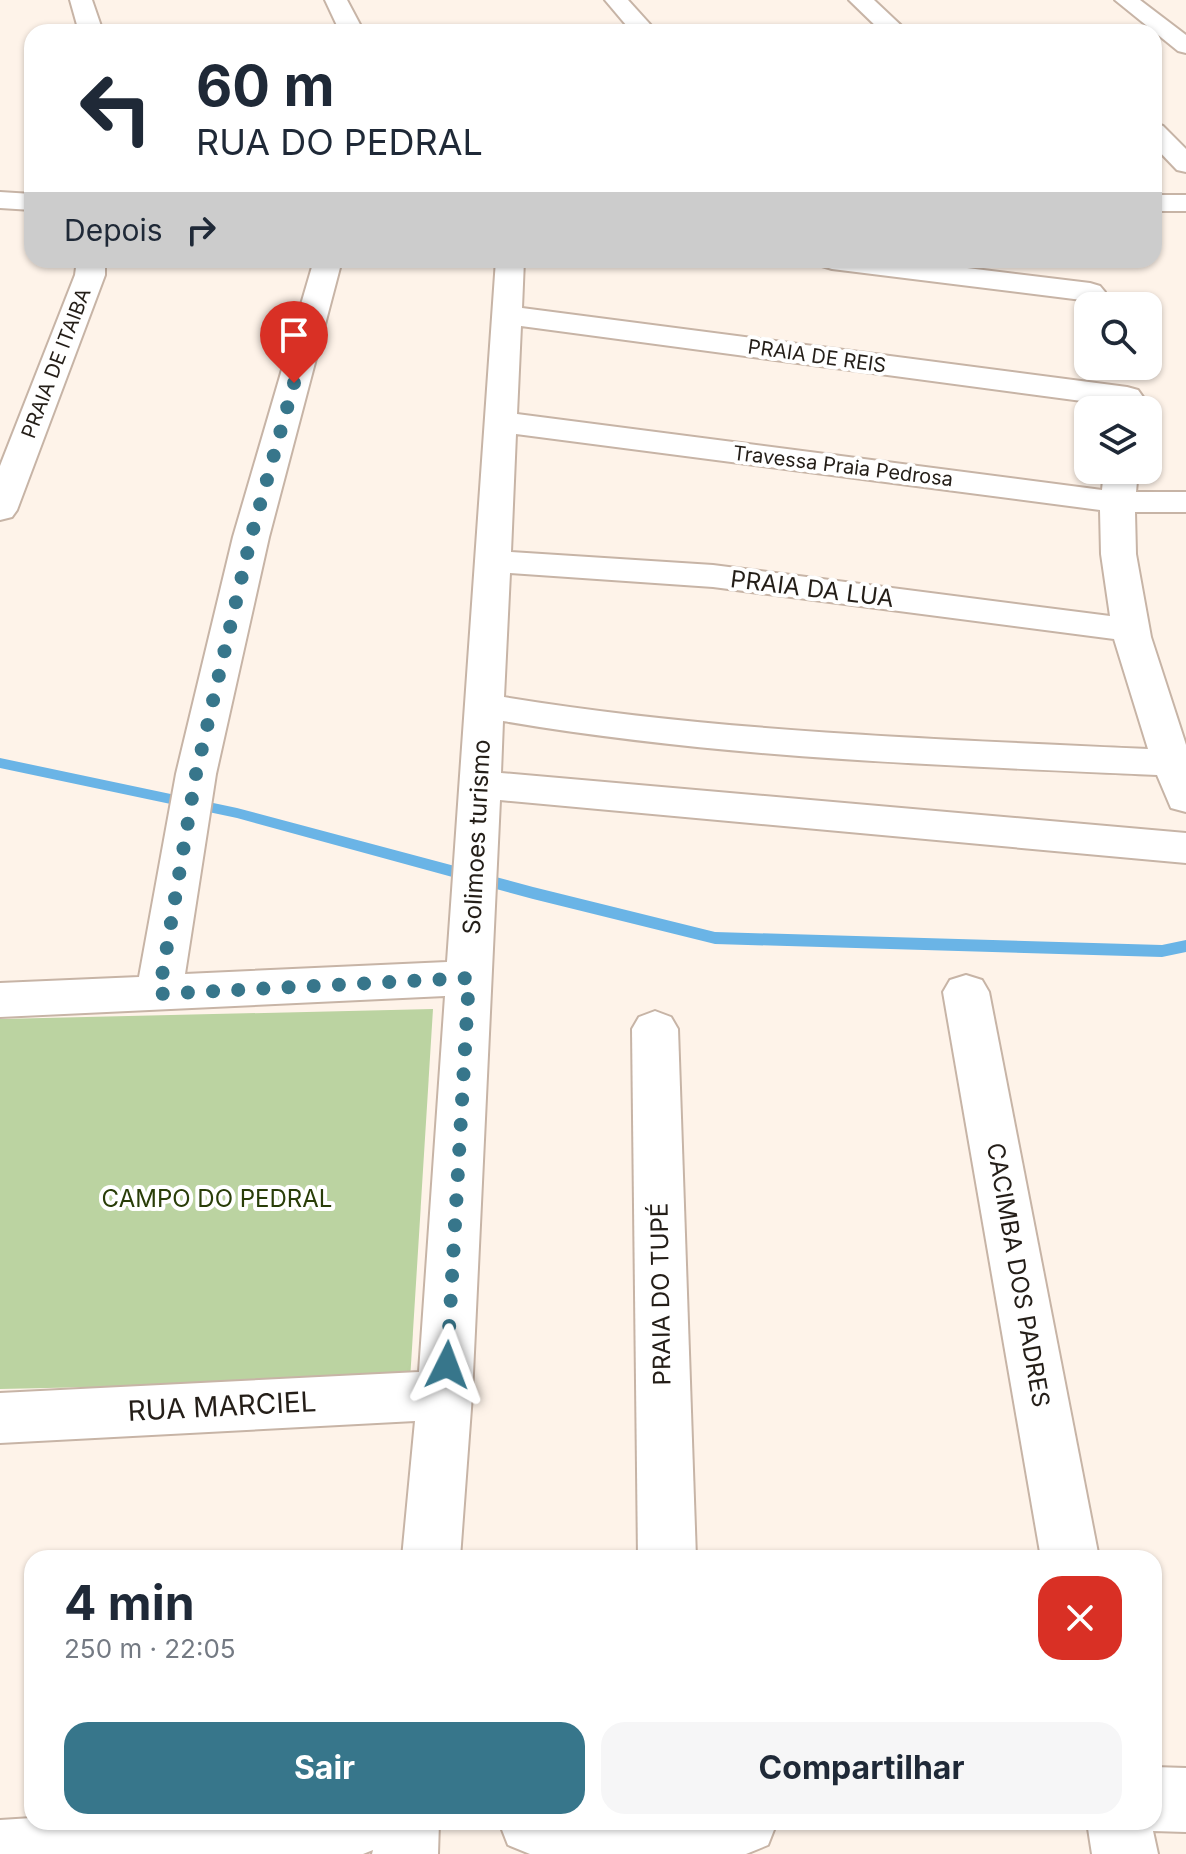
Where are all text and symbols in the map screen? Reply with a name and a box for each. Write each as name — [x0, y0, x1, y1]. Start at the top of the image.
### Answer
text: 60 m — [196, 52, 335, 120]
icon: left — [64, 56, 168, 160]
text: RUA DO PEDRAL — [196, 120, 483, 164]
icon: right — [179, 208, 223, 252]
text: Depois — [64, 212, 163, 248]
street label: PRAIA DE ITAIBA — [16, 284, 96, 442]
map controls — [1074, 292, 1162, 484]
button: search — [1074, 292, 1162, 380]
pin — [260, 301, 328, 383]
icon: arrive — [272, 313, 316, 357]
street label: PRAIA DE REIS — [746, 334, 888, 378]
button: layers — [1074, 396, 1162, 484]
street label: Travessa Praia Pedrosa — [732, 441, 954, 491]
street label: PRAIA DA LUA — [729, 564, 895, 613]
street label: Solimoes turismo — [457, 739, 496, 935]
street label: CACIMBA DOS PADRES — [981, 1140, 1056, 1409]
park label: CAMPO DO PEDRAL — [102, 1184, 332, 1213]
street label: PRAIA DO TUPÉ — [643, 1202, 677, 1386]
position arrow — [405, 1323, 489, 1407]
street label: RUA MARCIEL — [127, 1384, 317, 1428]
text: 4 min — [64, 1573, 195, 1632]
button: close — [1038, 1576, 1122, 1660]
text: 250 m · 22:05 — [64, 1633, 236, 1664]
button: Sair — [64, 1722, 585, 1814]
button: Compartilhar — [601, 1722, 1122, 1814]

